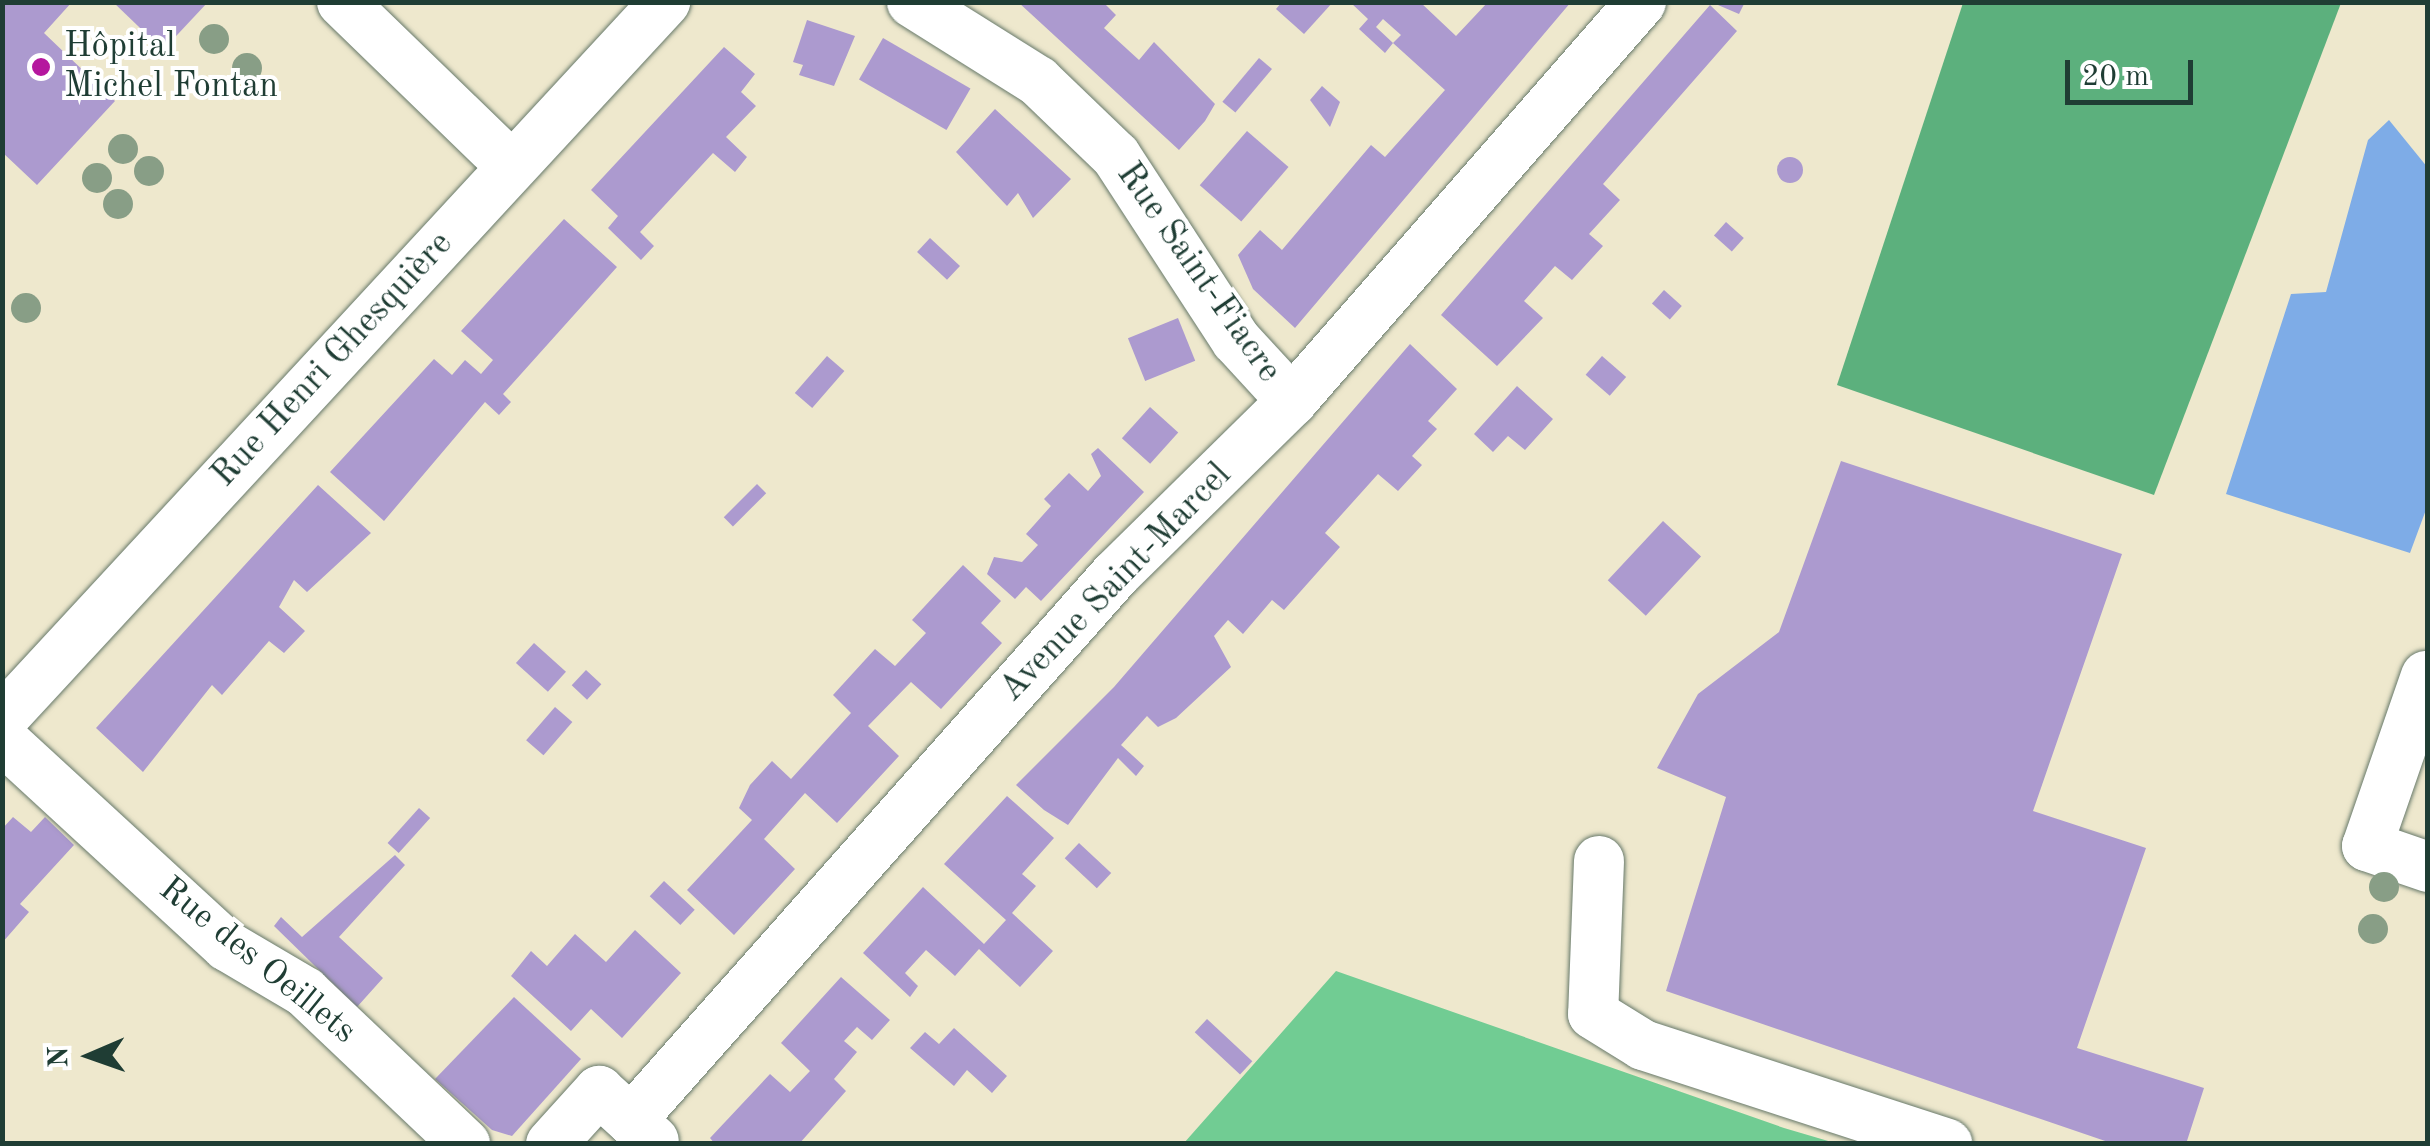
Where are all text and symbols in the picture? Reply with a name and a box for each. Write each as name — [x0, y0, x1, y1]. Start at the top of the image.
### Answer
place label: Hôpital Michel Fontan — [64, 26, 278, 108]
scale bar — [2070, 40, 2198, 102]
marker: Hôpital Michel Fontan — [28, 54, 54, 80]
text: 20 m — [2082, 62, 2149, 92]
street label: Rue Saint-Fiacre — [1107, 155, 1289, 391]
street label: Rue Henri Ghesquière — [204, 224, 462, 496]
street label: Avenue Saint-Marcel — [991, 455, 1241, 711]
street label: Rue des Oeillets — [150, 869, 364, 1053]
north arrow — [40, 1006, 140, 1106]
text: N — [46, 1046, 74, 1068]

